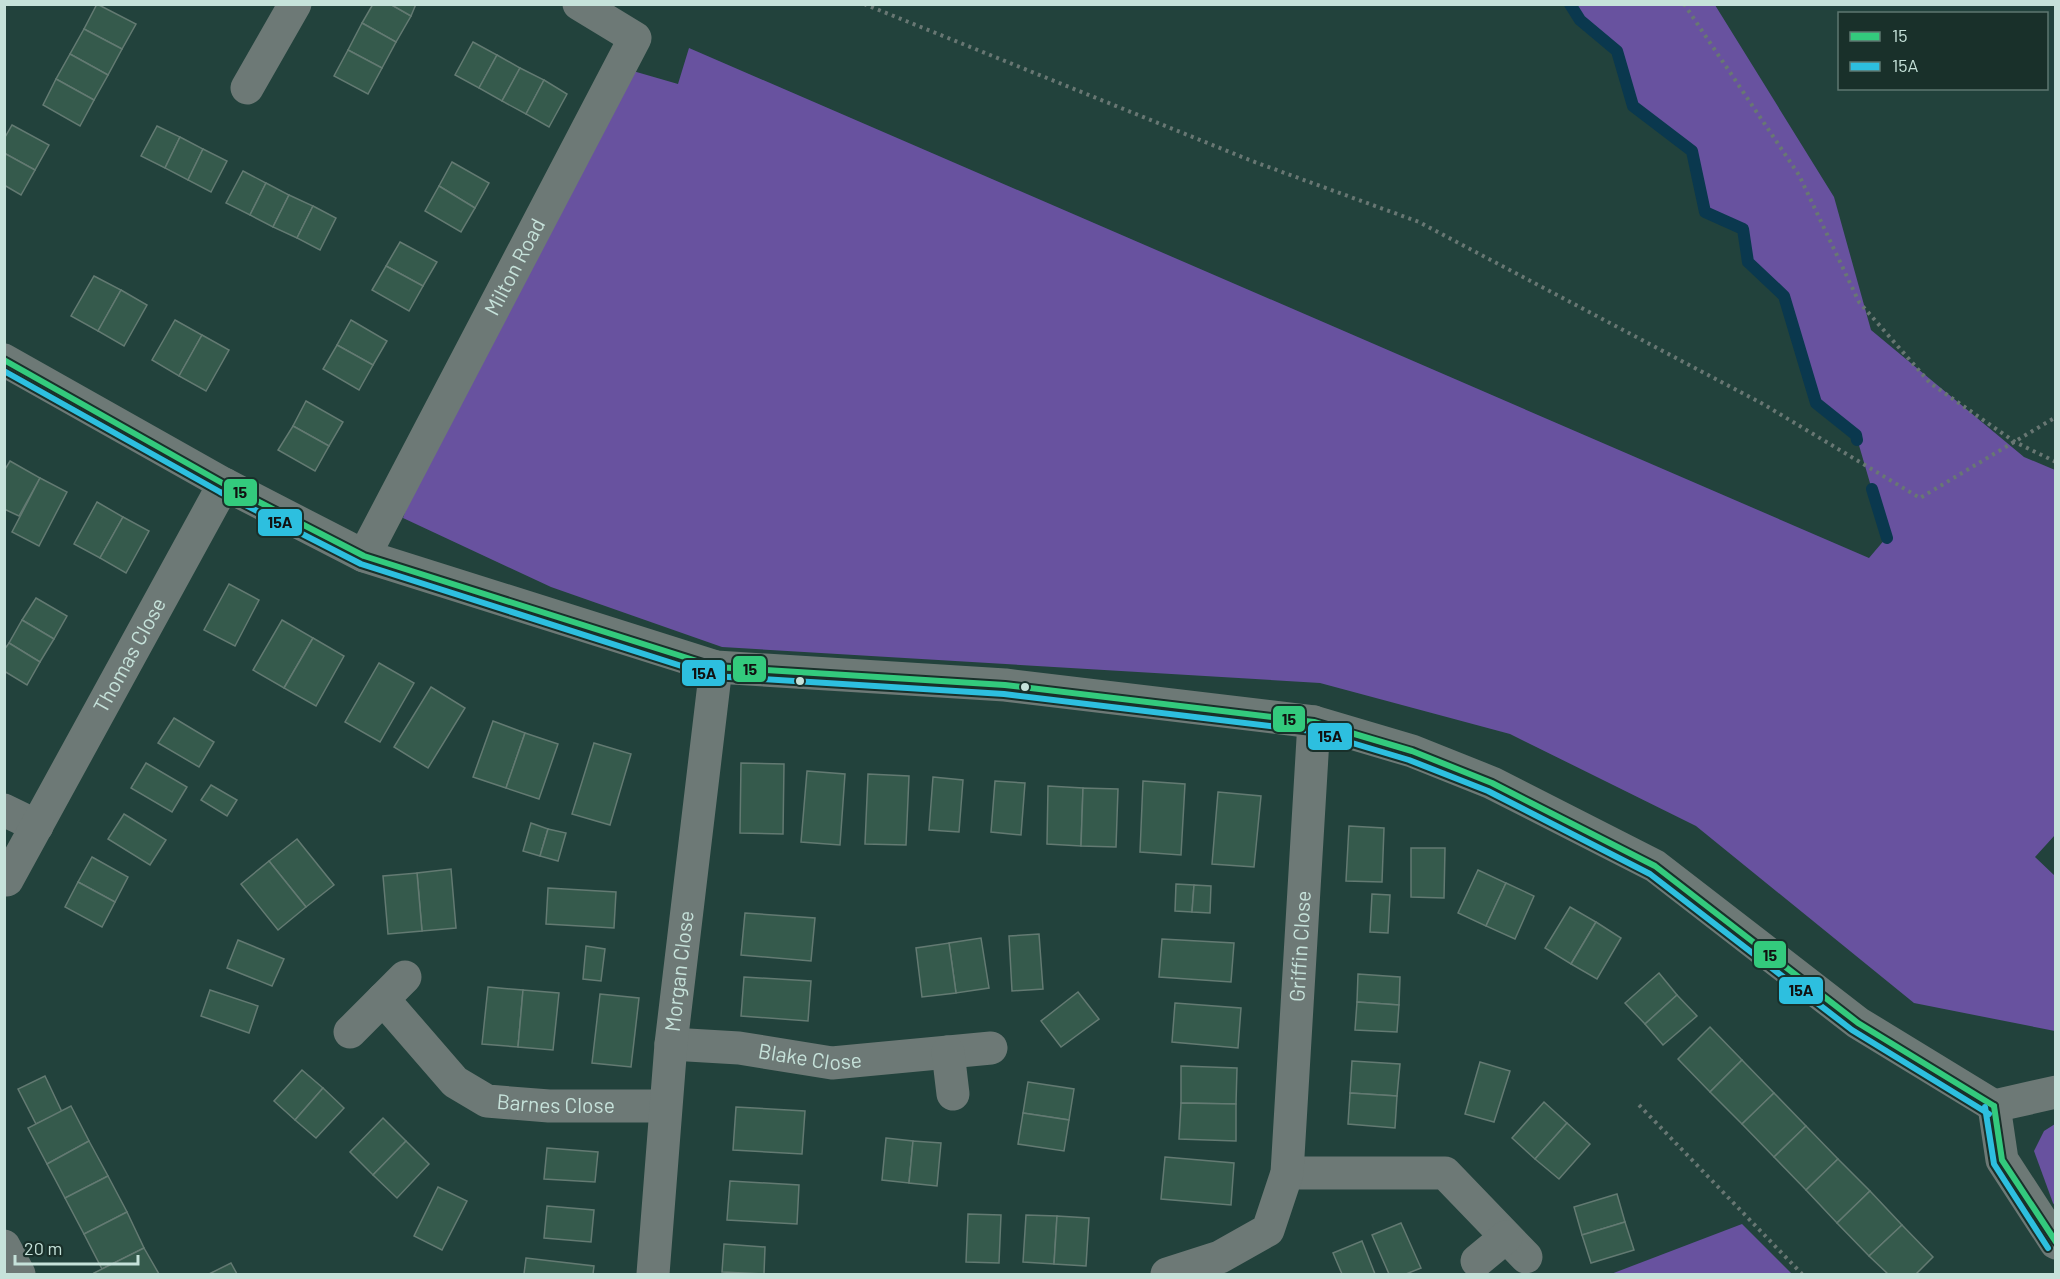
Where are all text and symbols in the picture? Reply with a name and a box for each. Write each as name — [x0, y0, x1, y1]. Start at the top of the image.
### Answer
legend — [1838, 12, 2048, 90]
text: 15 — [1892, 24, 1908, 46]
text: 15A — [1892, 54, 1919, 76]
street label: Milton Road — [478, 214, 549, 319]
line badge: 15 — [223, 478, 258, 507]
text: 15 — [233, 482, 248, 501]
line badge: 15A — [257, 508, 303, 537]
text: 15A — [267, 512, 293, 531]
street label: Thomas Close — [87, 593, 170, 717]
line badge: 15 — [732, 655, 767, 683]
line badge: 15A — [681, 659, 726, 687]
text: 15 — [743, 659, 758, 678]
text: 15A — [691, 663, 717, 682]
unlabelled marker — [794, 675, 806, 687]
unlabelled marker — [1019, 681, 1031, 693]
line badge: 15 — [1272, 705, 1306, 733]
text: 15 — [1282, 709, 1297, 728]
line badge: 15A — [1307, 722, 1353, 751]
text: 15A — [1317, 726, 1343, 745]
street label: Griffin Close — [1283, 890, 1315, 1003]
street label: Morgan Close — [659, 909, 698, 1033]
line badge: 15 — [1753, 940, 1787, 969]
text: 15 — [1763, 945, 1778, 964]
line badge: 15A — [1778, 976, 1824, 1005]
text: 15A — [1788, 980, 1814, 999]
street label: Blake Close — [757, 1037, 863, 1074]
street label: Barnes Close — [496, 1088, 615, 1117]
scale bar — [15, 1228, 138, 1266]
text: 20 m — [24, 1237, 62, 1259]

